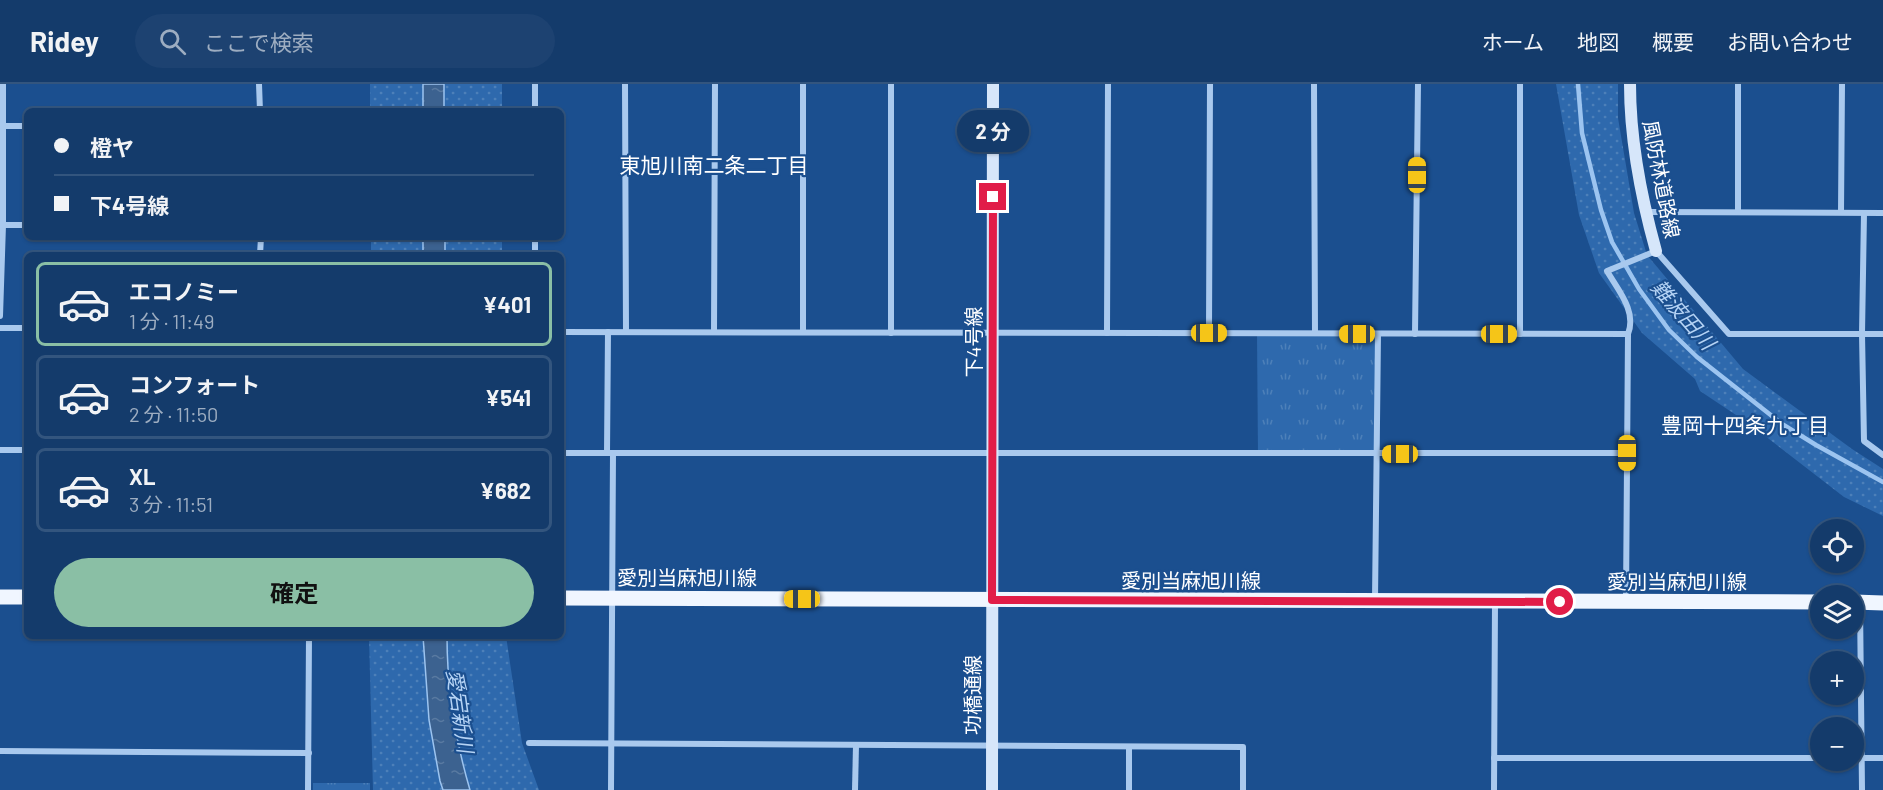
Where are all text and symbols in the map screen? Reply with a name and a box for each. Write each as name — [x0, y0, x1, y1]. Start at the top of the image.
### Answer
search box — [135, 14, 555, 68]
text: Ridey — [30, 24, 99, 58]
icon: search — [156, 25, 189, 58]
text: ここで検索 — [204, 29, 314, 55]
text: ホーム — [1482, 29, 1544, 54]
text: 地図 — [1577, 29, 1619, 54]
text: 概要 — [1652, 29, 1694, 54]
text: お問い合わせ — [1727, 29, 1853, 54]
callout: 2 分 — [957, 110, 1029, 152]
street label: 風防林道路線 — [1639, 118, 1685, 240]
text: 2 分 — [975, 119, 1011, 143]
text: 橙ヤ — [90, 134, 134, 160]
district label: 東旭川南二条二丁目 — [620, 152, 809, 177]
car — [1408, 157, 1426, 193]
route end — [979, 183, 1006, 210]
text: 下4号線 — [90, 192, 169, 218]
water label: 難波田川 — [1647, 274, 1722, 355]
icon: car — [57, 277, 111, 331]
text: エコノミー — [129, 278, 239, 304]
text: ¥401 — [483, 291, 531, 317]
street label: 下4号線 — [961, 306, 985, 378]
text: 1 分 · 11:49 — [129, 309, 214, 333]
car — [1191, 324, 1227, 342]
car — [1339, 325, 1375, 343]
car — [1481, 325, 1517, 343]
icon: car — [57, 370, 111, 424]
text: コンフォート — [129, 371, 260, 397]
text: ¥541 — [485, 384, 531, 410]
text: 2 分 · 11:50 — [129, 402, 218, 426]
district label: 豊岡十四条九丁目 — [1661, 412, 1829, 437]
car — [1618, 435, 1636, 471]
car — [1382, 445, 1418, 463]
icon: car — [57, 463, 111, 517]
text: XL — [129, 463, 155, 489]
text: ¥682 — [480, 477, 531, 503]
text: 3 分 · 11:51 — [129, 492, 213, 516]
map controls — [1810, 519, 1864, 771]
button: locate — [1810, 519, 1864, 573]
button: 確定 — [54, 558, 534, 627]
street label: 愛別当麻旭川線 — [617, 565, 757, 589]
street label: 愛別当麻旭川線 — [1121, 568, 1261, 592]
street label: 愛別当麻旭川線 — [1607, 569, 1747, 593]
button: layers — [1810, 585, 1864, 639]
route start — [1546, 588, 1573, 615]
car — [784, 590, 820, 608]
button: + — [1810, 651, 1864, 705]
street label: 功橋通線 — [960, 655, 984, 735]
water label: 愛宕新川 — [443, 668, 480, 756]
button: − — [1810, 717, 1864, 771]

